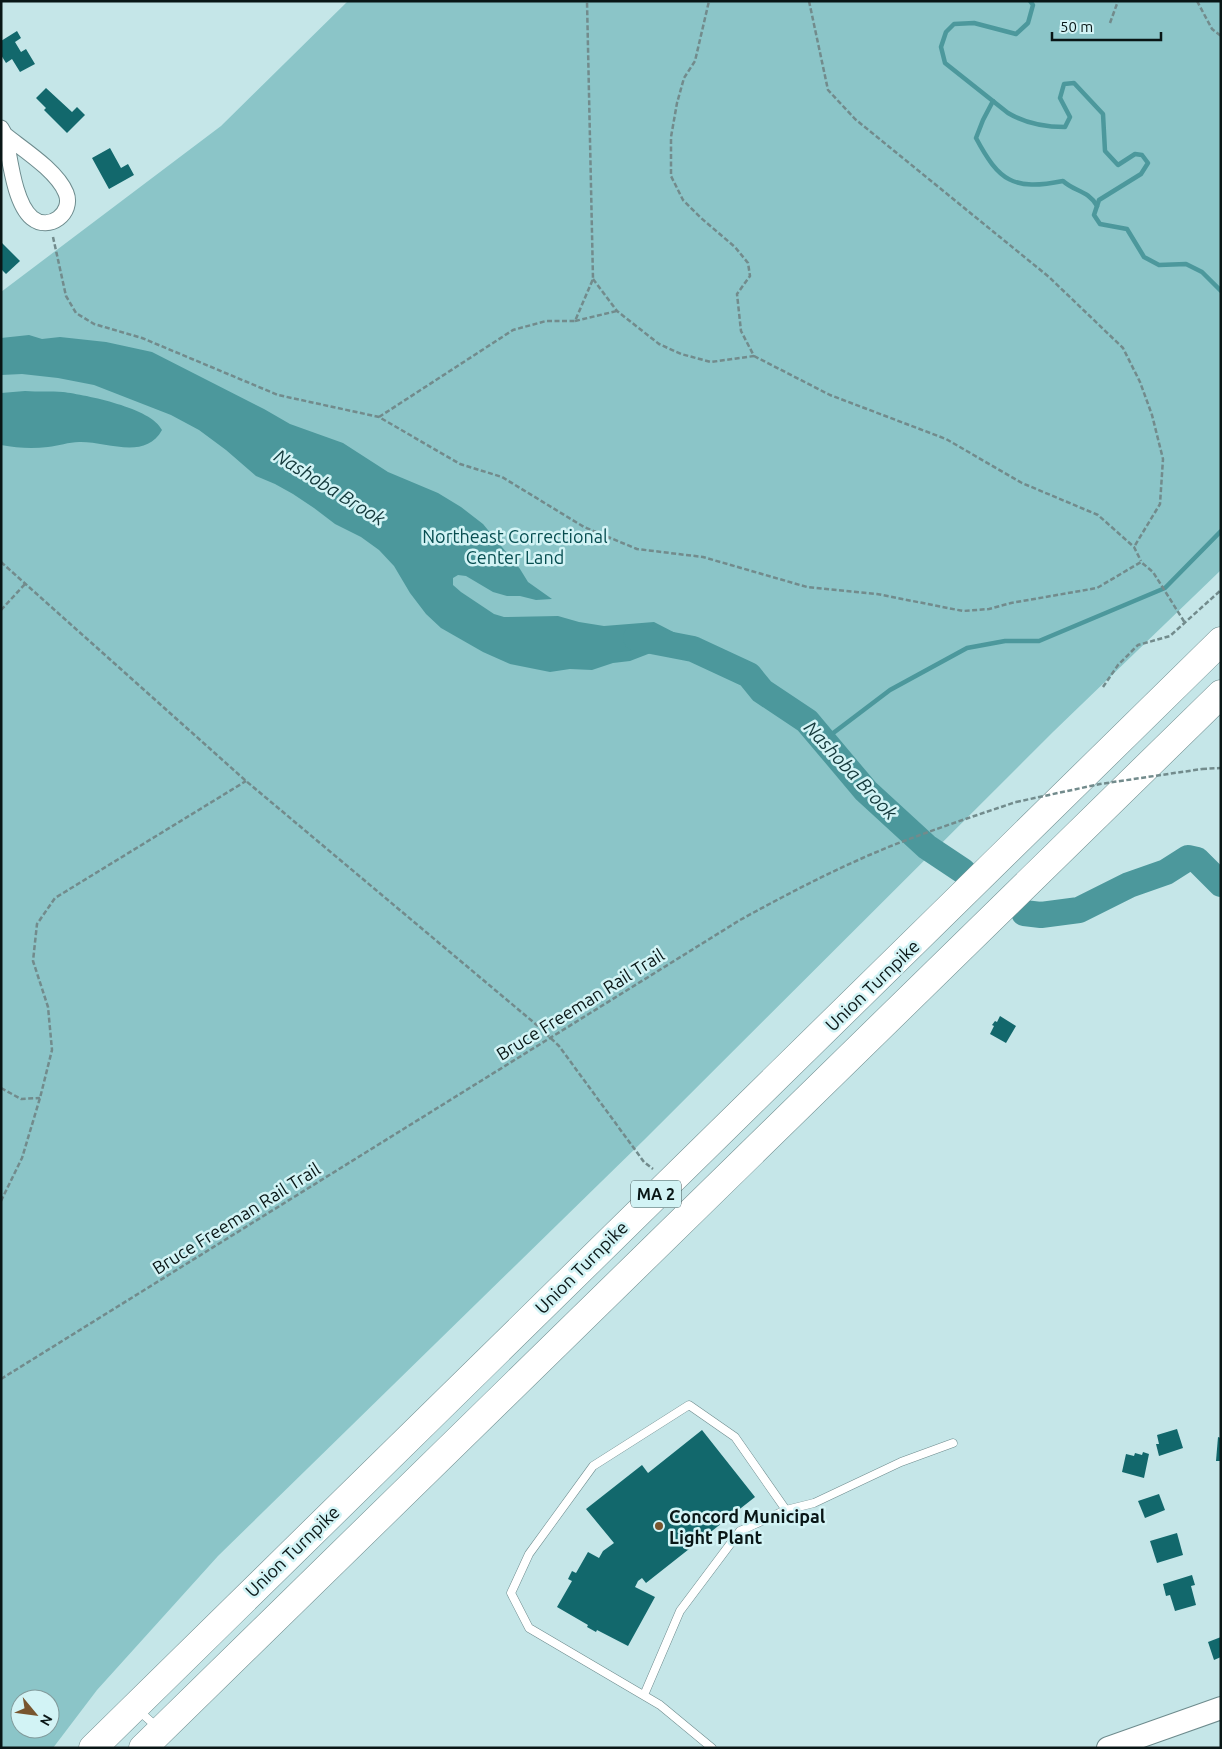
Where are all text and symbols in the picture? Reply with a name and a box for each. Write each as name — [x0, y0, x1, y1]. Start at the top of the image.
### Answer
scale bar — [1052, 10, 1161, 42]
text: 50 m — [1060, 18, 1093, 35]
water label: Nashoba Brook — [270, 444, 390, 530]
park label: Northeast Correctional Center Land — [422, 526, 608, 567]
water label: Nashoba Brook — [800, 716, 902, 824]
street label: Union Turnpike — [821, 935, 923, 1035]
street label: Bruce Freeman Rail Trail — [492, 944, 668, 1064]
street label: Bruce Freeman Rail Trail — [148, 1158, 324, 1278]
road number: MA 2 — [631, 1180, 681, 1208]
street label: Union Turnpike — [531, 1217, 631, 1317]
street label: Union Turnpike — [241, 1501, 343, 1601]
place label: Concord Municipal Light Plant — [669, 1506, 826, 1547]
marker: Concord Municipal Light Plant — [653, 1520, 665, 1532]
north arrow — [10, 1689, 60, 1739]
text: N — [37, 1712, 56, 1729]

